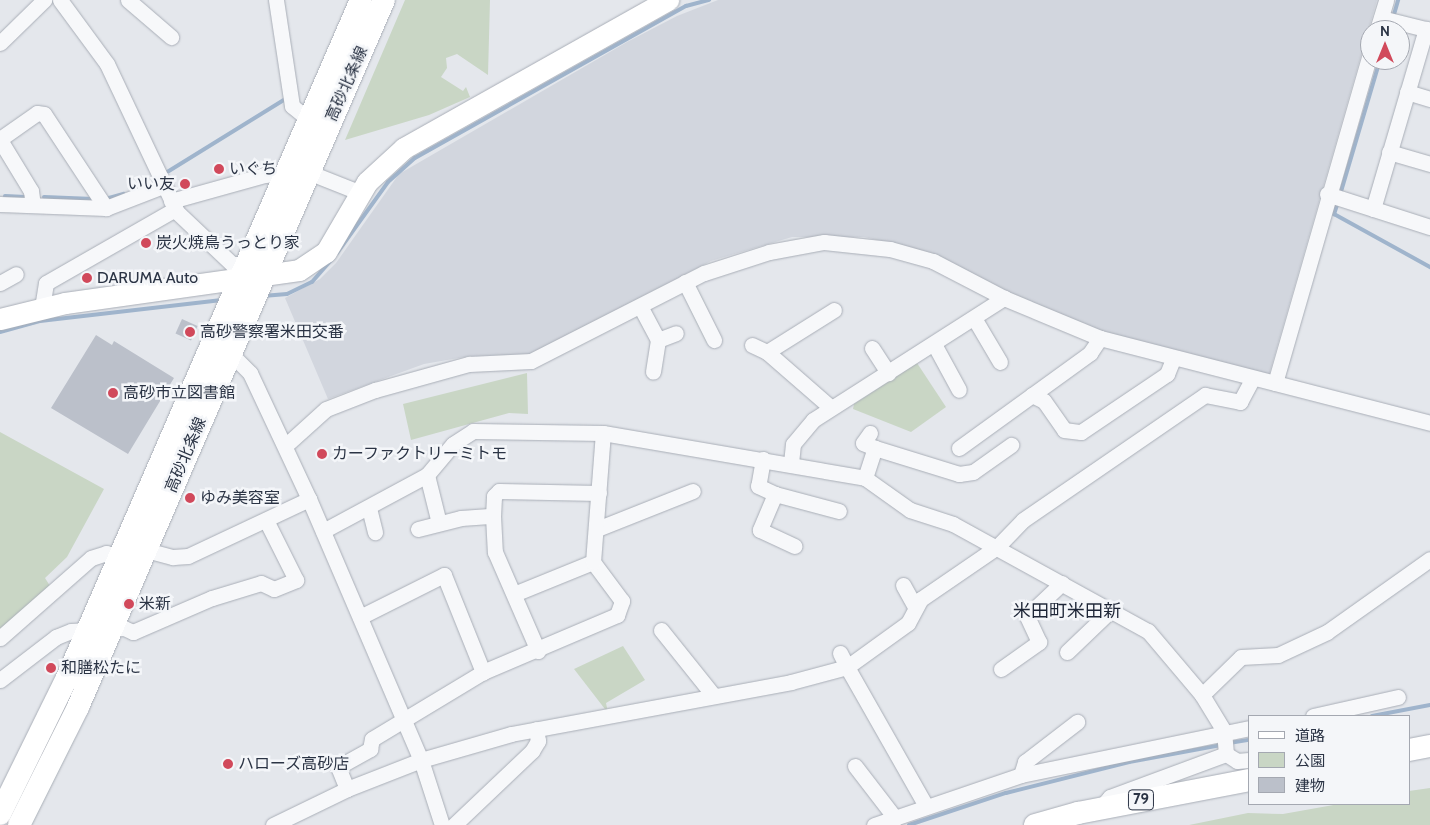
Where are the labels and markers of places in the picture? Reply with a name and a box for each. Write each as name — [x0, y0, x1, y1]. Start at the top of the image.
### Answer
place label: いぐち — [229, 159, 277, 179]
marker: いぐち — [213, 163, 225, 175]
place label: いい友 — [127, 174, 175, 194]
marker: いい友 — [179, 178, 191, 190]
place label: 炭火焼鳥うっとり家 — [156, 233, 300, 253]
marker: 炭火焼鳥うっとり家 — [140, 237, 152, 249]
place label: DARUMA Auto — [97, 268, 198, 288]
marker: DARUMA Auto — [81, 272, 93, 284]
place label: 高砂警察署米田交番 — [200, 322, 344, 342]
marker: 高砂警察署米田交番 — [184, 326, 196, 338]
place label: 高砂市立図書館 — [123, 383, 235, 403]
marker: 高砂市立図書館 — [107, 387, 119, 399]
place label: カーファクトリーミトモ — [332, 444, 508, 464]
marker: カーファクトリーミトモ — [316, 448, 328, 460]
place label: ゆみ美容室 — [200, 488, 280, 508]
marker: ゆみ美容室 — [184, 492, 196, 504]
place label: 米新 — [139, 594, 171, 614]
marker: 米新 — [123, 598, 135, 610]
place label: 和膳松たに — [61, 658, 141, 678]
marker: 和膳松たに — [45, 662, 57, 674]
place label: ハローズ高砂店 — [238, 754, 350, 774]
marker: ハローズ高砂店 — [222, 758, 234, 770]

